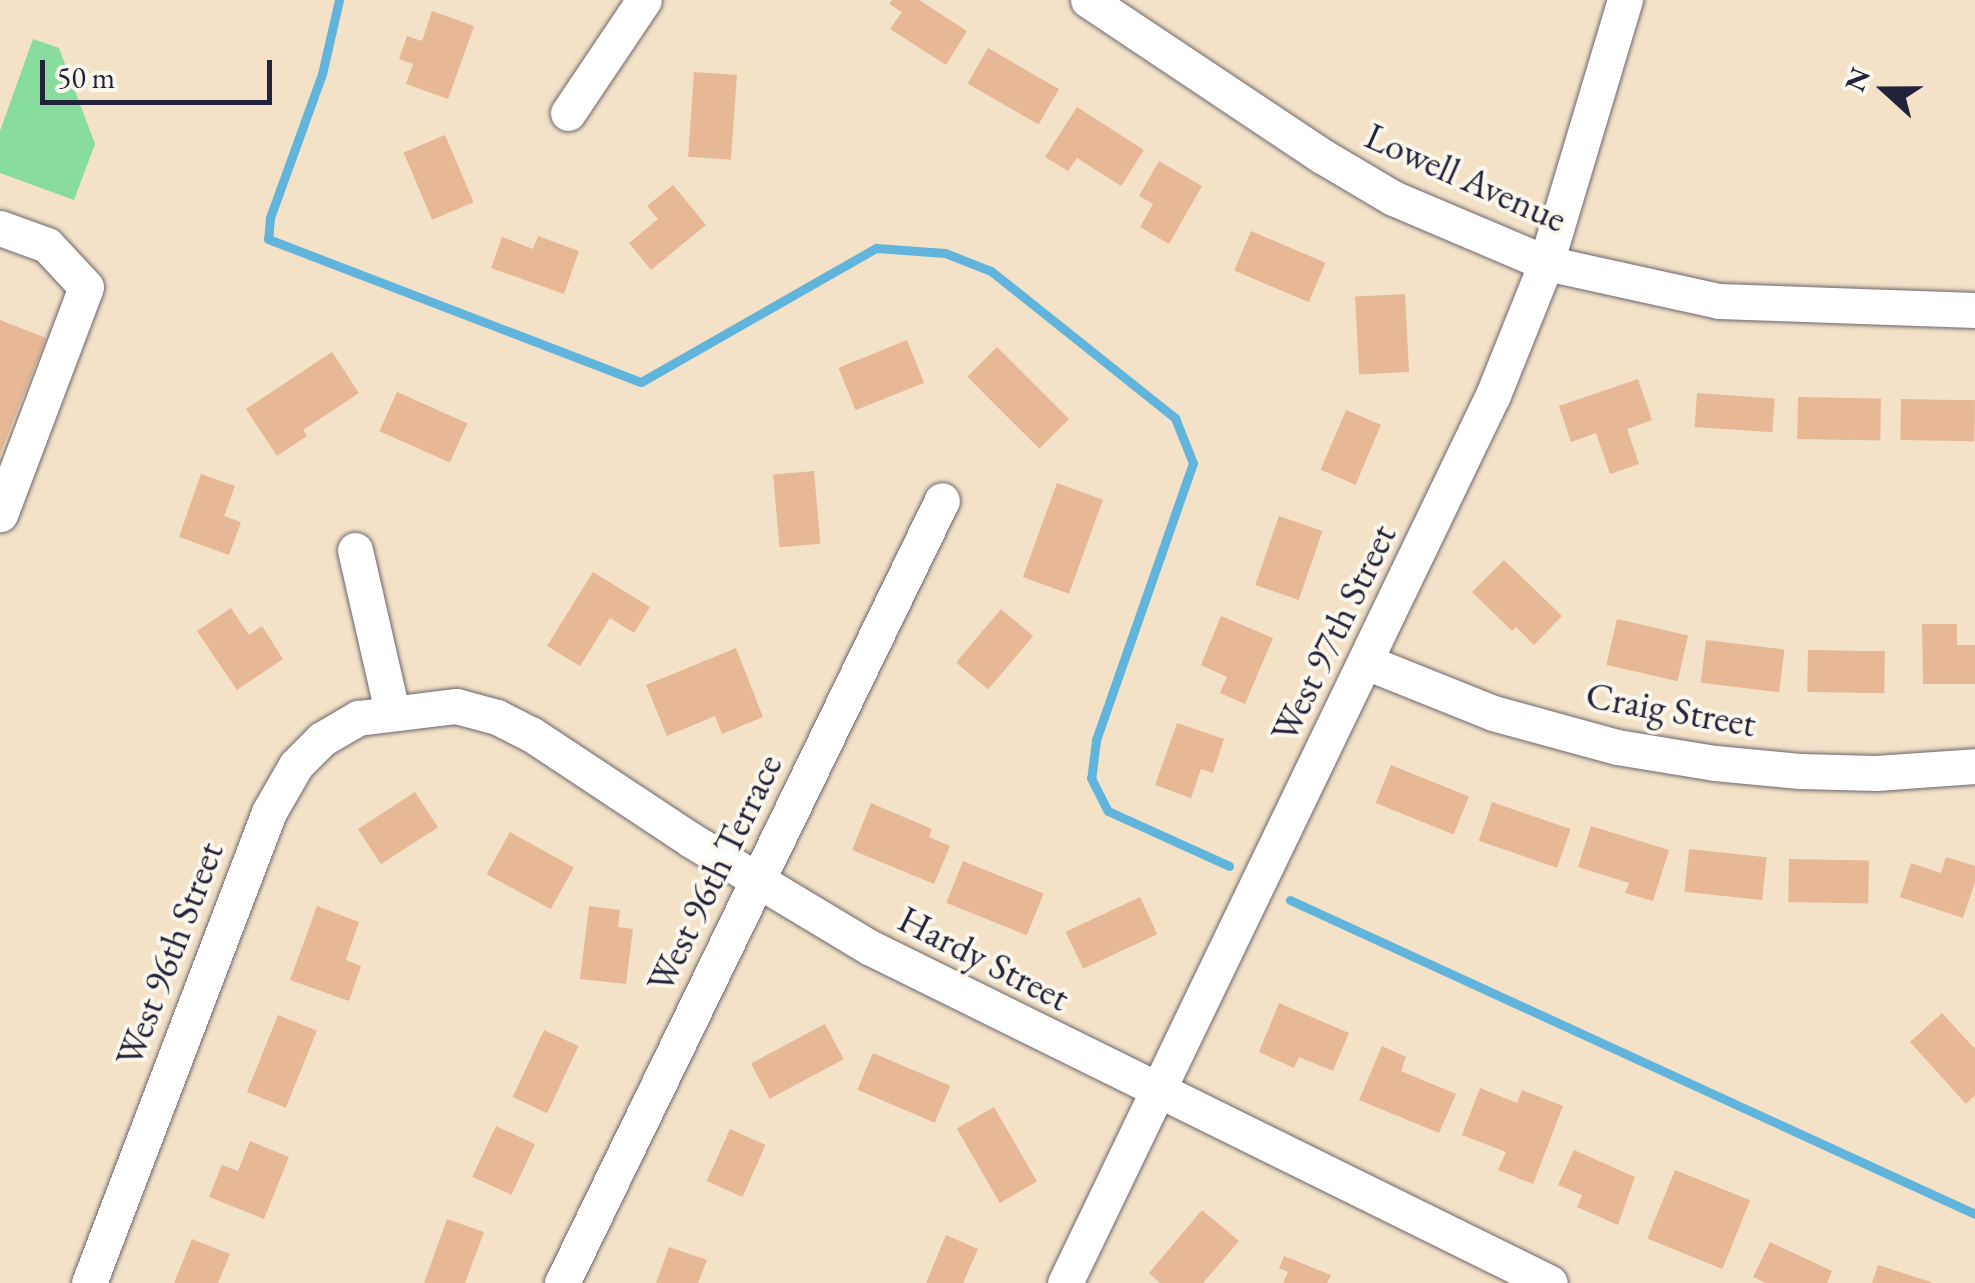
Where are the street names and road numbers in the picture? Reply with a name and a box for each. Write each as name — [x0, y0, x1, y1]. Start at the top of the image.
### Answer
street label: Lowell Avenue — [1358, 112, 1574, 242]
street label: West 97th Street — [1261, 517, 1405, 749]
street label: Craig Street — [1582, 672, 1760, 746]
street label: West 96th Terrace — [637, 746, 791, 1000]
street label: West 96th Street — [105, 835, 233, 1073]
street label: Hardy Street — [891, 896, 1077, 1020]

